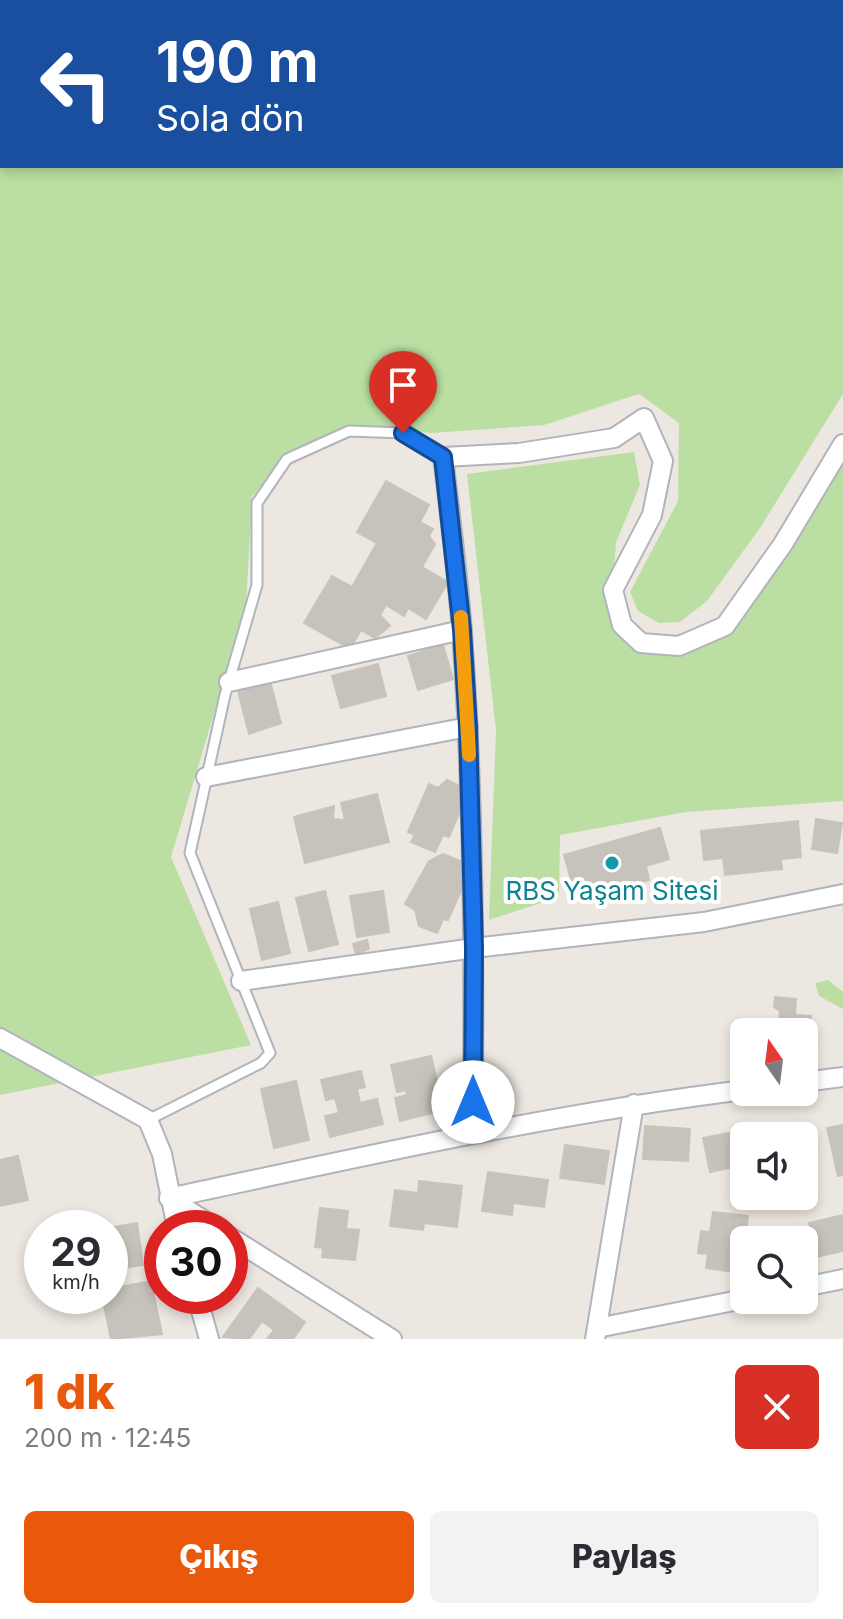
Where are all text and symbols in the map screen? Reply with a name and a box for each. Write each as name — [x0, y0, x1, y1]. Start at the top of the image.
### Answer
text: 190 m — [156, 28, 319, 96]
icon: left — [24, 32, 128, 136]
text: Sola dön — [156, 96, 305, 140]
pin — [369, 351, 437, 433]
icon: arrive — [381, 363, 425, 407]
marker: RBS Yaşam Sitesi — [603, 854, 621, 872]
place label: RBS Yaşam Sitesi — [506, 875, 718, 906]
north arrow — [730, 1018, 818, 1106]
map controls — [730, 1018, 818, 1314]
position arrow — [431, 1060, 515, 1144]
button: sound — [730, 1122, 818, 1210]
speed limit sign: 30 — [144, 1210, 248, 1314]
button: search — [730, 1226, 818, 1314]
text: 29 — [50, 1227, 102, 1276]
text: km/h — [52, 1270, 100, 1294]
text: 1 dk — [24, 1362, 115, 1421]
button: close — [735, 1365, 819, 1449]
text: 200 m · 12:45 — [24, 1422, 191, 1453]
button: Çıkış — [24, 1511, 414, 1603]
button: Paylaş — [430, 1511, 819, 1603]

